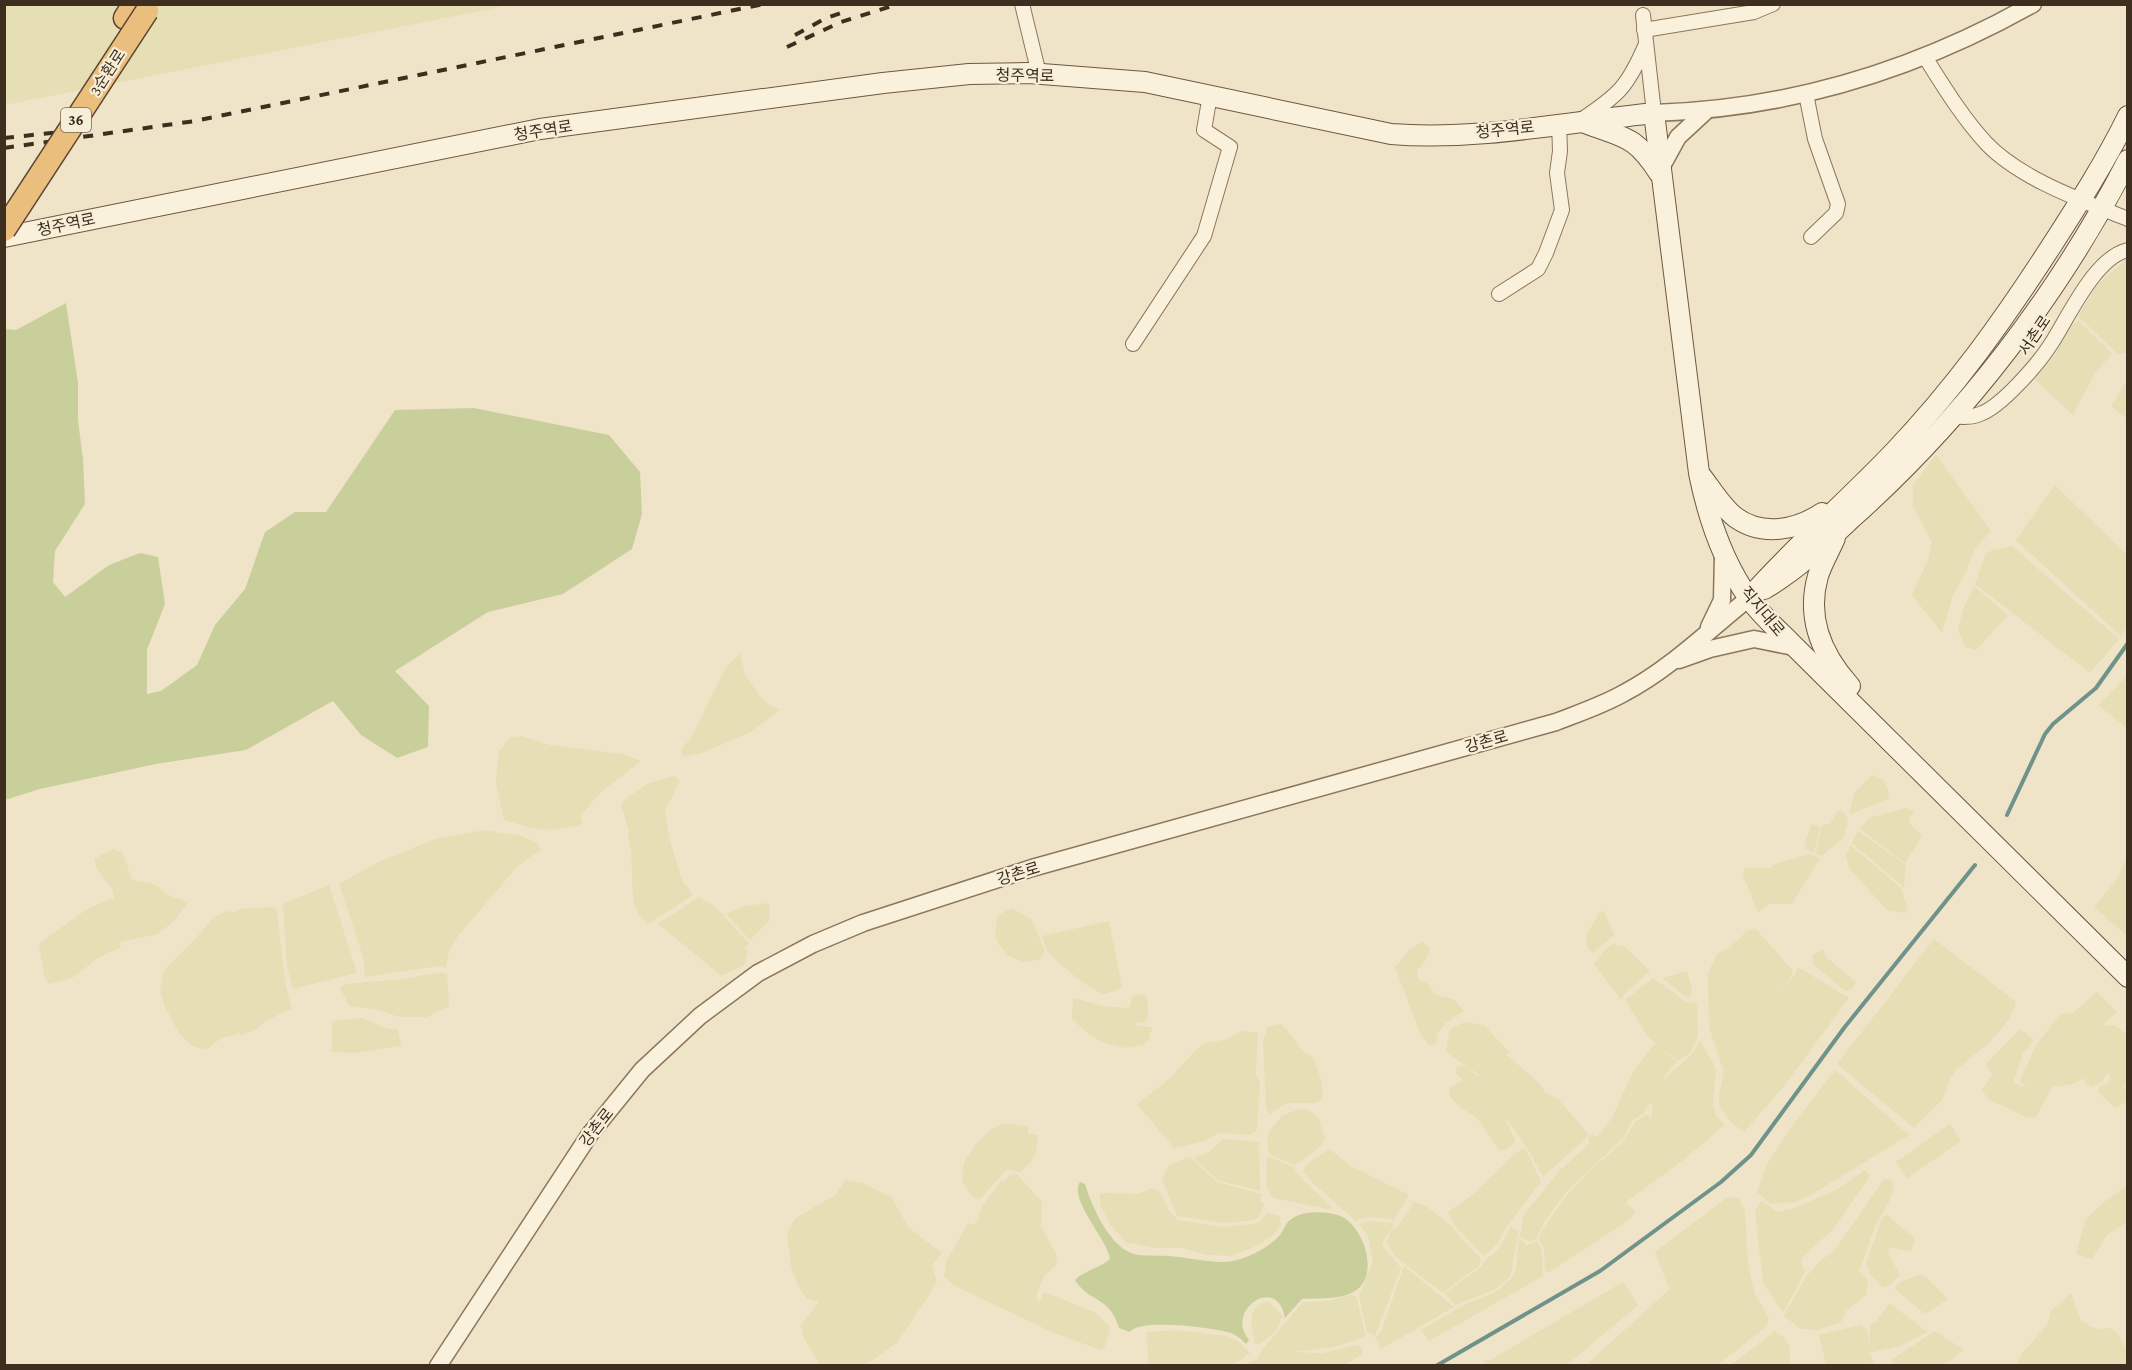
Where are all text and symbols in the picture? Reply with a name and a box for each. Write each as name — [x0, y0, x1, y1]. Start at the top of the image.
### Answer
street label: 3순환로 — [86, 46, 129, 99]
street label: 청주역로 — [995, 66, 1055, 85]
road number: 36 — [61, 108, 91, 132]
street label: 청주역로 — [513, 117, 574, 143]
street label: 청주역로 — [1475, 118, 1535, 141]
street label: 청주역로 — [36, 210, 97, 239]
street label: 서촌로 — [2015, 312, 2054, 358]
street label: 직지대로 — [1737, 583, 1788, 640]
street label: 강촌로 — [1463, 727, 1510, 756]
street label: 강촌로 — [995, 859, 1042, 888]
street label: 강촌로 — [576, 1104, 617, 1150]

